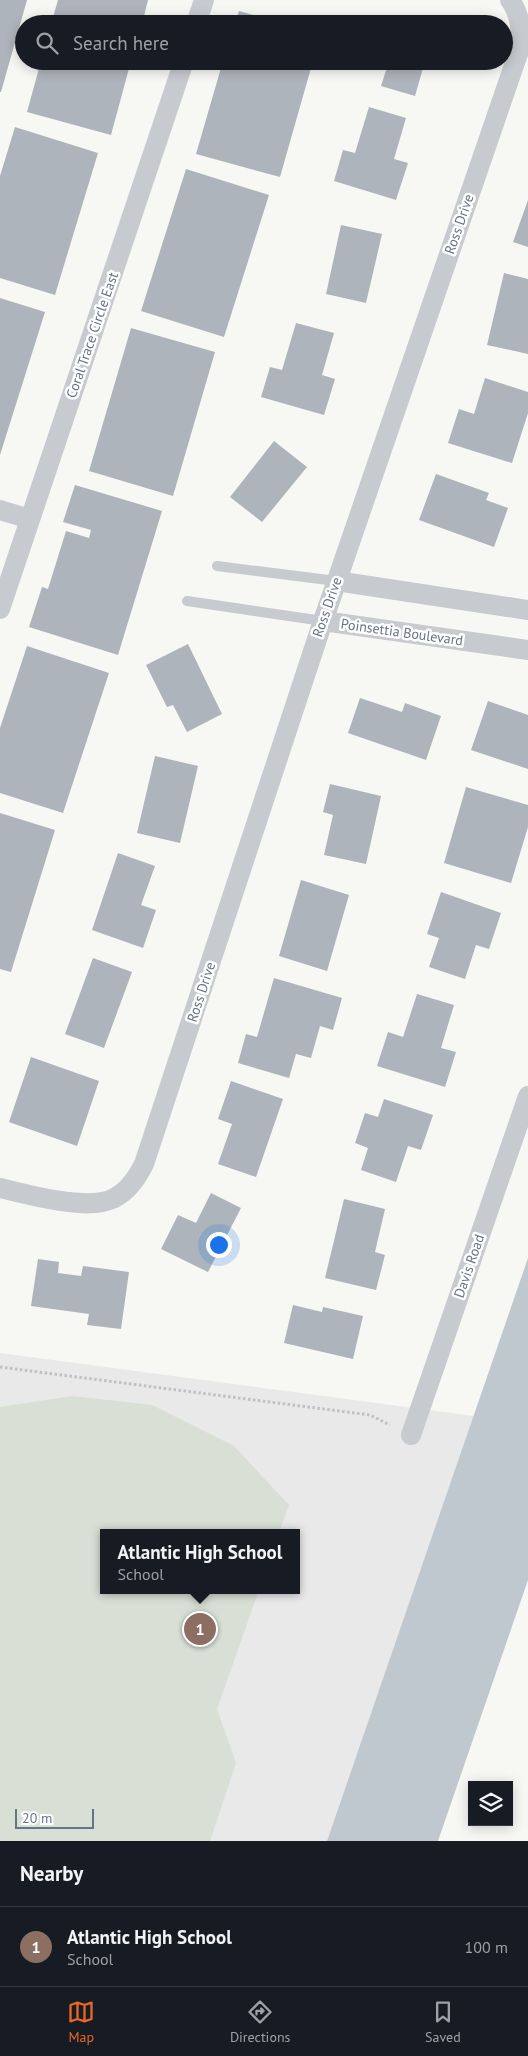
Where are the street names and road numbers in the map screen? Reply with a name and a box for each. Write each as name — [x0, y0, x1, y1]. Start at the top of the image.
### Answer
street label: Ross Drive — [440, 192, 478, 256]
street label: Coral Trace Circle East — [62, 270, 122, 400]
street label: Ross Drive — [308, 575, 346, 639]
street label: Poinsettia Boulevard — [340, 615, 464, 649]
street label: Ross Drive — [183, 960, 219, 1024]
street label: Davis Road — [450, 1232, 488, 1300]

